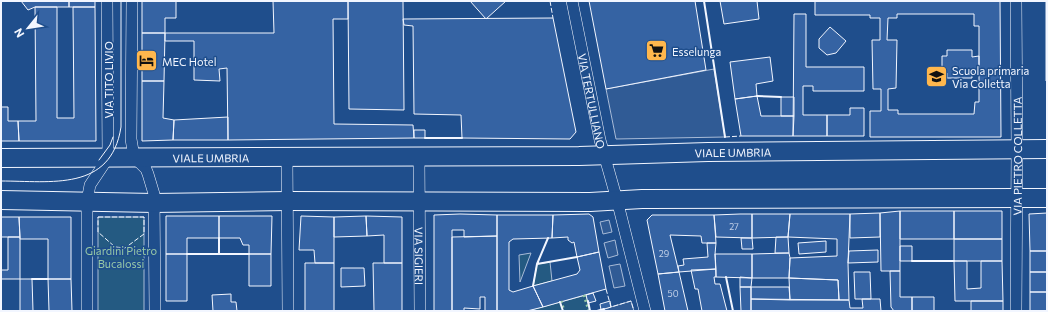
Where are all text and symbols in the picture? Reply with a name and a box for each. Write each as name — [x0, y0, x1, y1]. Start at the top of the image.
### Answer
north arrow — [8, 8, 48, 48]
text: N — [11, 26, 27, 40]
supermarket icon: Esselunga — [644, 38, 670, 64]
street label: VIA TITO LIVIO — [102, 41, 115, 119]
place label: Esselunga — [672, 45, 721, 58]
hotel icon: MEC Hotel — [134, 48, 160, 74]
street label: VIA TERTULLIANO — [576, 52, 609, 150]
place label: MEC Hotel — [162, 55, 216, 68]
school or university icon: Scuola primaria Via Colletta — [923, 63, 949, 89]
place label: Scuola primaria Via Colletta — [952, 64, 1029, 90]
street label: VIA PIETRO COLLETTA — [1010, 96, 1024, 215]
street label: VIALE UMBRIA — [694, 145, 772, 159]
street label: VIALE UMBRIA — [173, 151, 250, 164]
house number: 27 — [729, 221, 739, 232]
street label: VIA SIGIERI — [413, 227, 426, 285]
park label: Giardini Pietro Bucalossi — [85, 244, 157, 270]
house number: 29 — [659, 248, 669, 259]
house number: 50 — [667, 288, 679, 299]

